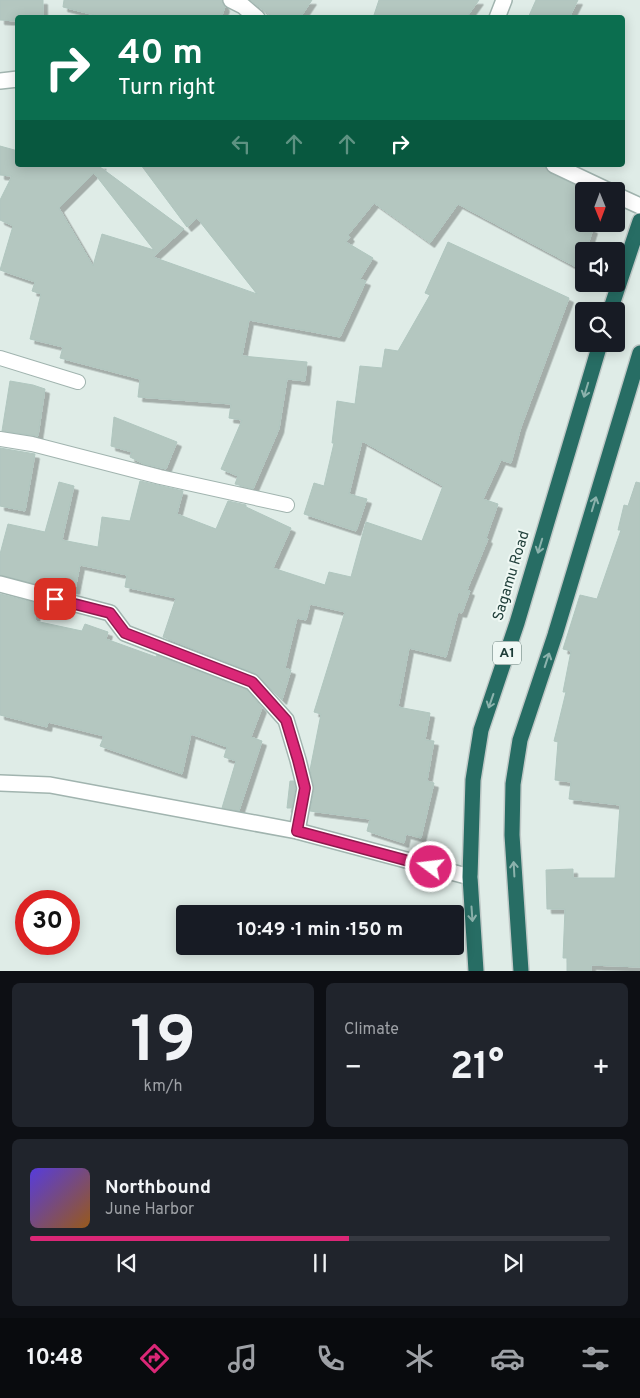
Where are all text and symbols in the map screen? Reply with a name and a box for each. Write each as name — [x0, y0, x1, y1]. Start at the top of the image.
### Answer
text: 40 m — [118, 32, 203, 76]
icon: right — [35, 35, 100, 100]
text: Turn right — [118, 75, 215, 102]
icon: left — [227, 130, 255, 158]
icon: ahead — [280, 130, 308, 158]
icon: ahead — [333, 130, 361, 158]
icon: right — [386, 130, 414, 158]
north arrow — [575, 182, 625, 232]
map controls — [575, 182, 625, 352]
button: sound — [575, 242, 625, 292]
button: search — [575, 302, 625, 352]
one-way arrow — [581, 382, 591, 398]
one-way arrow — [590, 497, 600, 513]
street label: Sagamu Road — [489, 529, 535, 623]
one-way arrow — [534, 538, 544, 554]
pin — [34, 578, 76, 620]
icon: arrive — [41, 585, 69, 613]
road number: A1 — [493, 641, 521, 664]
one-way arrow — [543, 652, 552, 668]
one-way arrow — [485, 693, 495, 709]
position arrow — [404, 840, 456, 892]
one-way arrow — [510, 862, 519, 878]
speed limit sign: 30 — [15, 890, 80, 955]
one-way arrow — [467, 905, 477, 921]
text: 10:49 · 1 min · 150 m — [237, 918, 403, 942]
text: 19 — [130, 1003, 196, 1085]
text: Climate — [344, 1020, 399, 1040]
text: 21° — [450, 1044, 504, 1093]
text: − — [344, 1051, 362, 1087]
text: + — [592, 1051, 610, 1087]
text: km/h — [144, 1077, 182, 1097]
text: Northbound — [105, 1176, 211, 1200]
text: June Harbor — [105, 1200, 194, 1220]
icon: previous — [113, 1249, 141, 1277]
icon: pause — [306, 1249, 334, 1277]
icon: next — [499, 1249, 527, 1277]
icon: directions — [137, 1341, 172, 1376]
icon: music — [225, 1341, 260, 1376]
icon: phone — [313, 1341, 348, 1376]
icon: climate — [402, 1341, 437, 1376]
icon: car — [490, 1341, 525, 1376]
icon: filters — [578, 1341, 613, 1376]
text: 10:48 — [27, 1345, 83, 1372]

